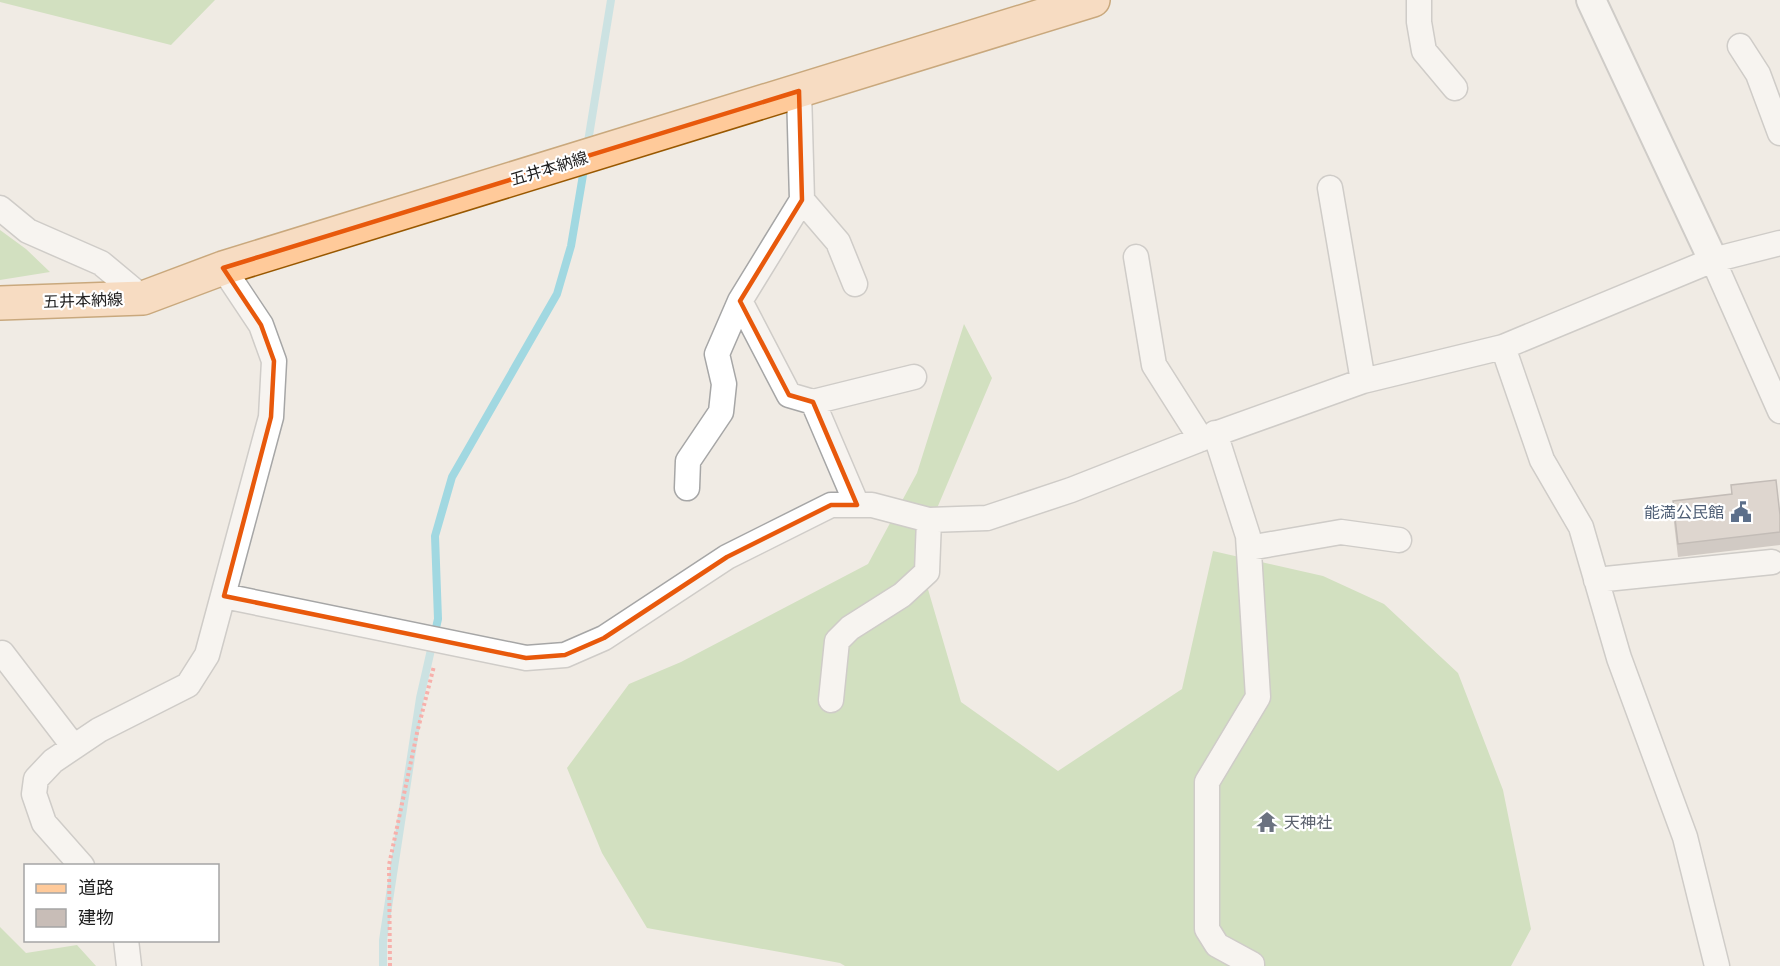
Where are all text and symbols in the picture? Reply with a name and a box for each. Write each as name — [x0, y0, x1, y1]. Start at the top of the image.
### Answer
street label: 五井本納線 — [508, 149, 590, 188]
street label: 五井本納線 — [43, 291, 123, 310]
public building icon: 能満公民館 — [1729, 500, 1753, 524]
place label: 能満公民館 — [1644, 504, 1724, 521]
temple icon: 天神社 — [1255, 810, 1279, 834]
place label: 天神社 — [1284, 815, 1332, 831]
legend — [24, 864, 219, 942]
text: 道路 — [78, 878, 114, 898]
text: 建物 — [78, 908, 114, 928]

